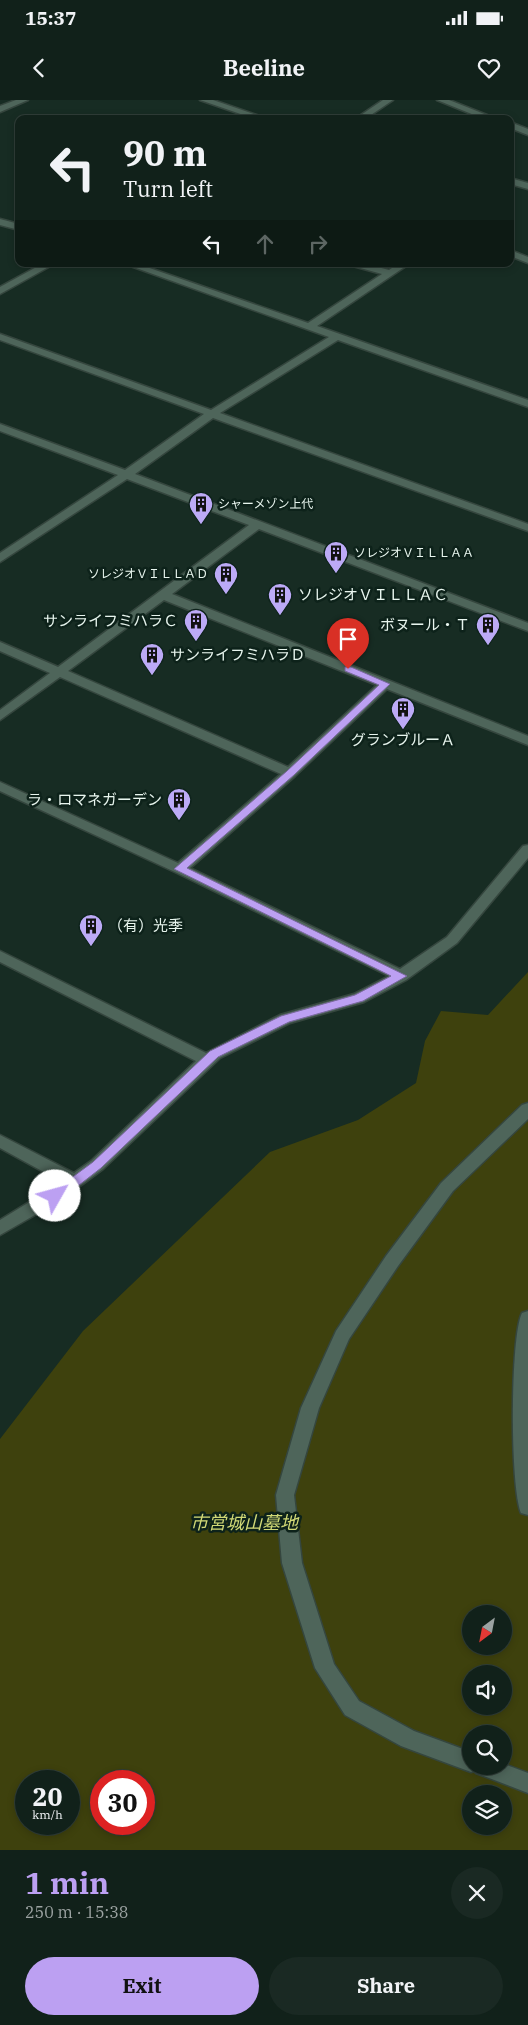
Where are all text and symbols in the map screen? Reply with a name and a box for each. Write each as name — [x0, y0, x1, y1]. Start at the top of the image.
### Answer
text: 15:37 — [25, 6, 76, 30]
text: Beeline — [223, 53, 305, 82]
icon: back — [25, 54, 53, 82]
icon: heart — [475, 54, 503, 82]
text: 90 m — [123, 130, 207, 176]
icon: left — [40, 135, 105, 200]
text: Turn left — [123, 174, 213, 203]
icon: left — [198, 230, 226, 258]
icon: ahead — [251, 230, 279, 258]
icon: right — [304, 230, 332, 258]
building icon: シャーメゾン上代 — [188, 491, 214, 525]
place label: シャーメゾン上代 — [218, 496, 314, 511]
building icon: ソレジオＶＩＬＬＡＡ — [323, 540, 349, 574]
place label: ソレジオＶＩＬＬＡＡ — [354, 545, 474, 560]
building icon: ソレジオＶＩＬＬＡＤ — [213, 561, 239, 595]
place label: ソレジオＶＩＬＬＡＤ — [88, 566, 208, 581]
building icon: ソレジオＶＩＬＬＡＣ — [267, 582, 293, 616]
place label: ソレジオＶＩＬＬＡＣ — [298, 585, 448, 604]
building icon: サンライフミハラＣ — [183, 608, 209, 642]
place label: サンライフミハラＣ — [43, 611, 178, 630]
building icon: ボヌール・Ｔ — [475, 612, 501, 646]
place label: ボヌール・Ｔ — [380, 615, 470, 634]
pin — [327, 618, 369, 669]
icon: arrive — [334, 625, 362, 653]
building icon: サンライフミハラＤ — [139, 642, 165, 676]
place label: サンライフミハラＤ — [170, 645, 305, 664]
building icon: グランブルーＡ — [390, 696, 416, 730]
place label: グランブルーＡ — [351, 730, 455, 749]
building icon: ラ・ロマネガーデン — [166, 787, 192, 821]
place label: ラ・ロマネガーデン — [27, 790, 162, 809]
building icon: （有）光季 — [78, 913, 104, 947]
place label: （有）光季 — [108, 916, 183, 935]
position arrow — [28, 1169, 80, 1221]
park label: 市営城山墓地 — [190, 1511, 300, 1534]
north arrow — [462, 1605, 512, 1655]
map controls — [462, 1605, 512, 1835]
button: sound — [462, 1665, 512, 1715]
button: search — [462, 1725, 512, 1775]
speed limit sign: 30 — [90, 1770, 155, 1835]
text: 20 — [32, 1780, 63, 1813]
button: layers — [462, 1785, 512, 1835]
text: km/h — [32, 1807, 63, 1822]
text: 1 min — [25, 1863, 109, 1902]
button: close — [451, 1867, 503, 1919]
text: 250 m · 15:38 — [25, 1902, 128, 1922]
button: Exit — [25, 1957, 259, 2015]
button: Share — [269, 1957, 503, 2015]

